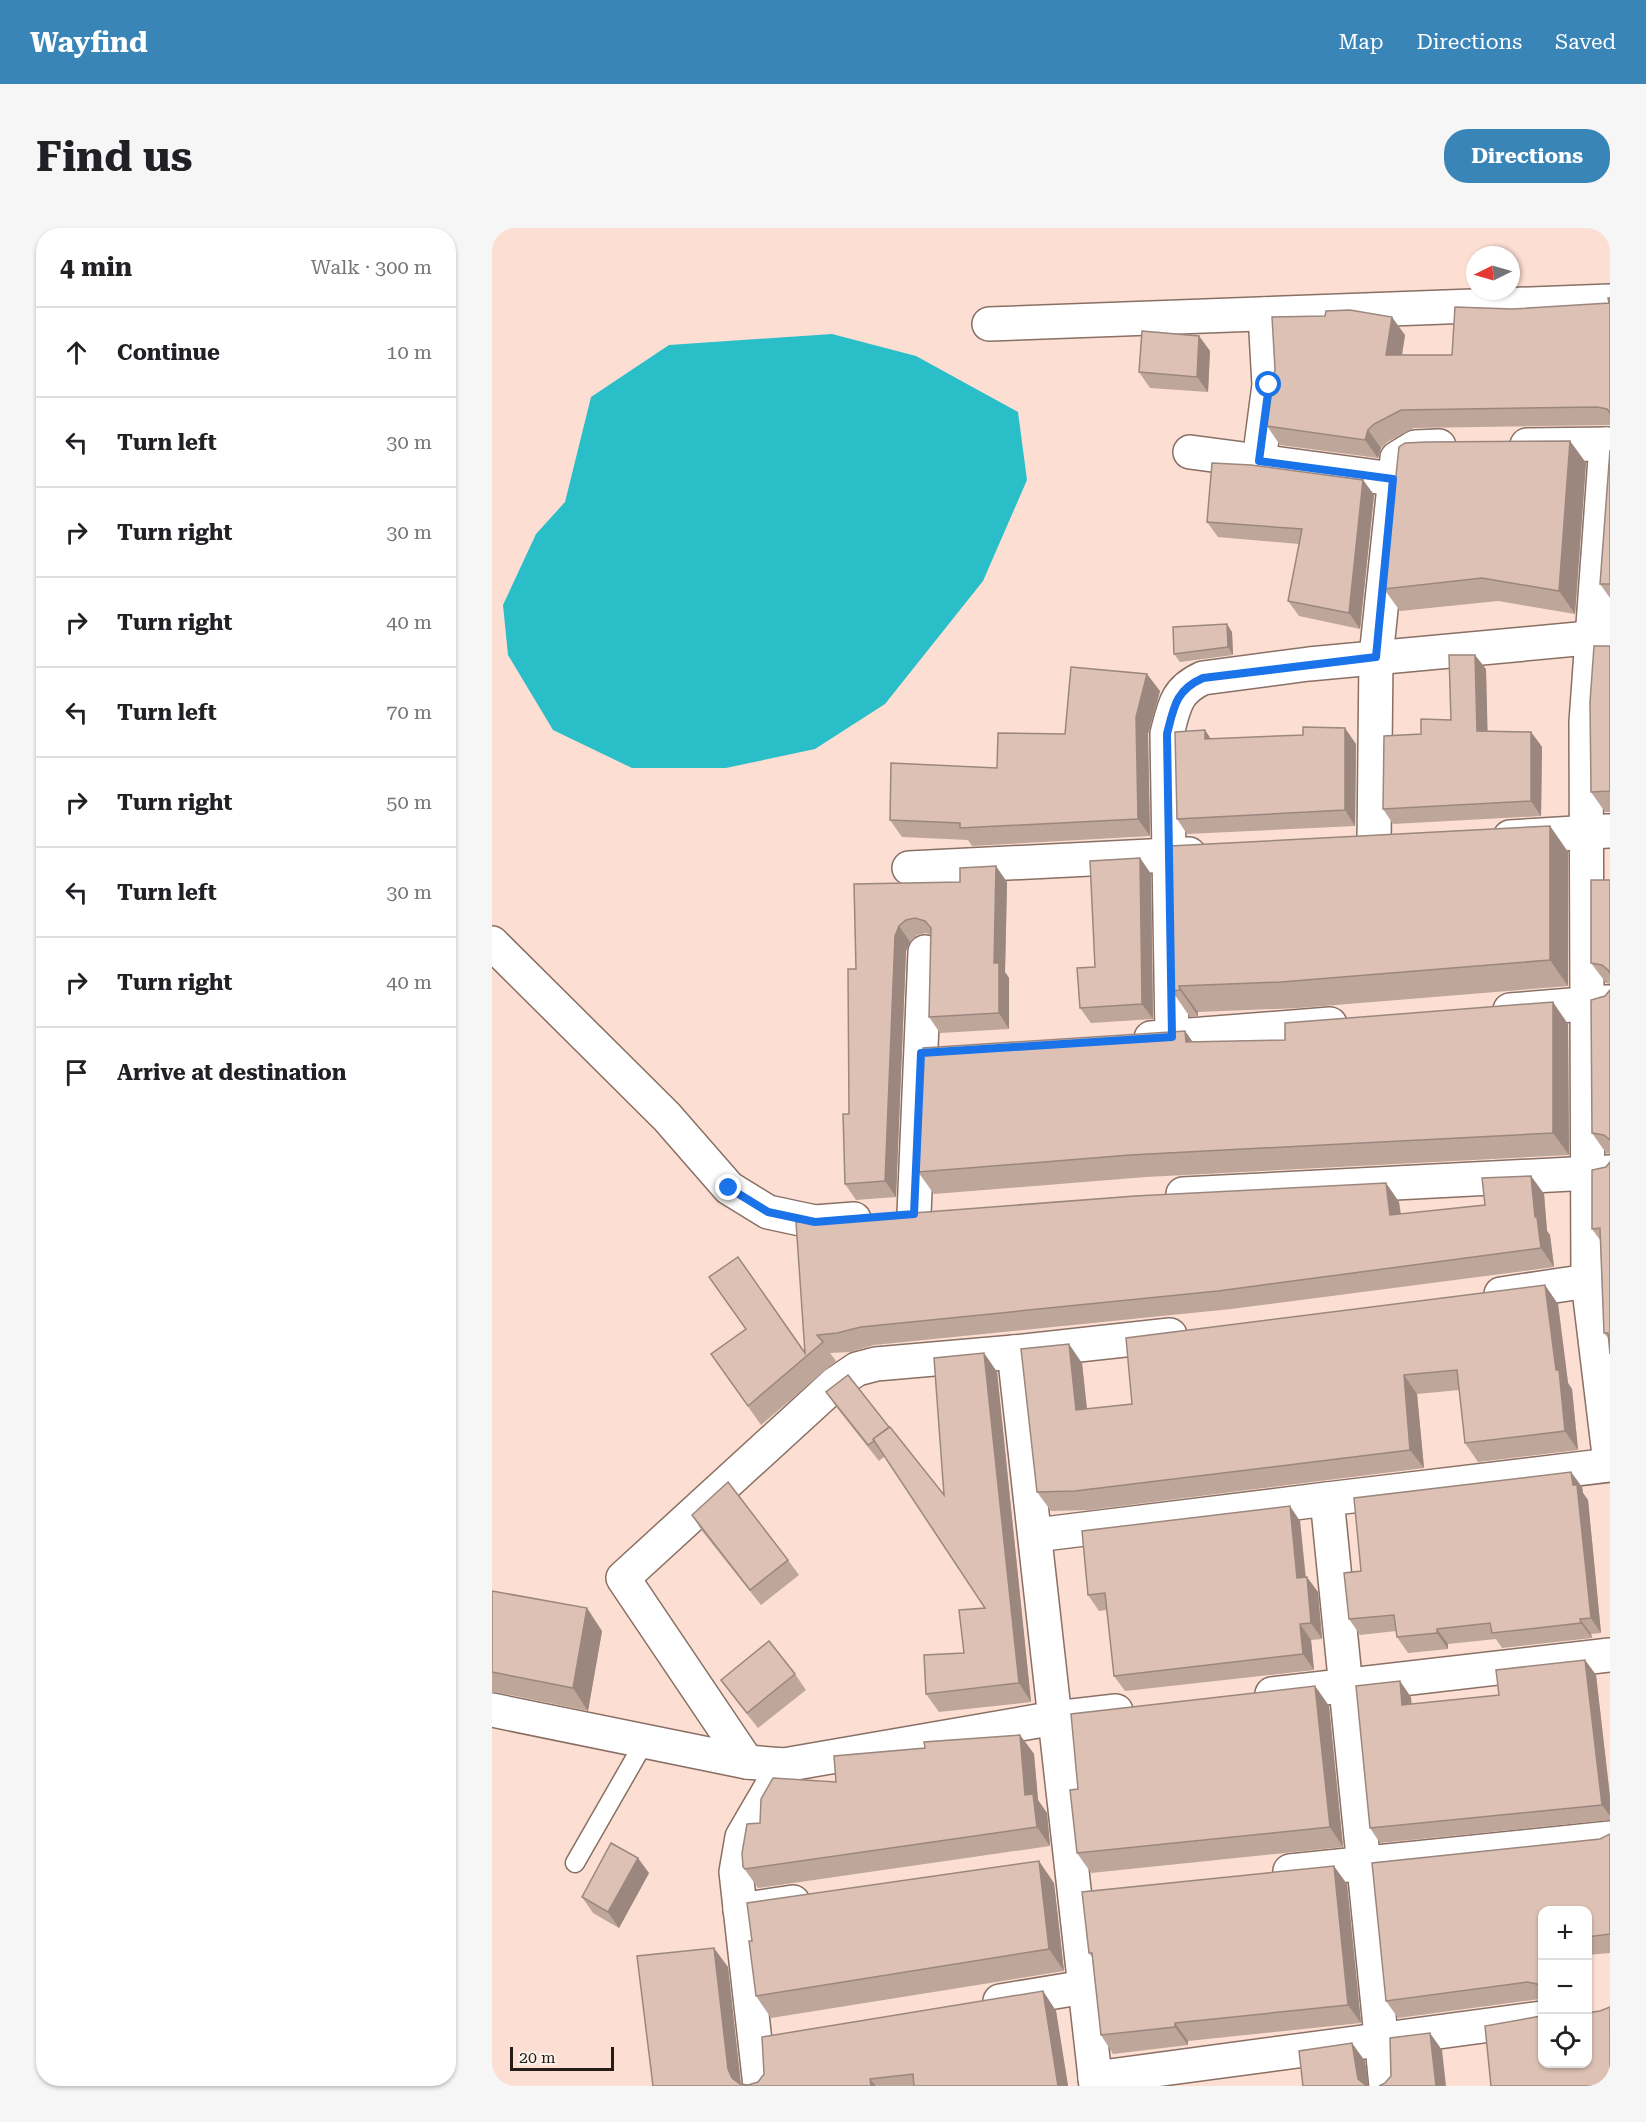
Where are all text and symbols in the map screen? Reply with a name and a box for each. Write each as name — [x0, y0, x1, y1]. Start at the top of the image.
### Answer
text: Wayfind — [30, 26, 148, 59]
text: Map — [1339, 30, 1383, 54]
text: Directions — [1416, 30, 1522, 54]
text: Saved — [1555, 30, 1616, 54]
button: Directions — [1444, 129, 1610, 183]
text: Find us — [36, 132, 193, 181]
north arrow — [1466, 246, 1520, 300]
text: 4 min — [60, 252, 132, 282]
text: Walk · 300 m — [311, 255, 432, 279]
icon: ahead — [60, 336, 93, 369]
text: Continue — [117, 340, 220, 365]
text: 10 m — [386, 340, 432, 364]
route start — [1255, 371, 1281, 397]
icon: left — [60, 426, 93, 459]
text: Turn left — [117, 430, 217, 455]
text: 30 m — [386, 430, 432, 454]
icon: right — [60, 516, 93, 549]
text: Turn right — [117, 520, 232, 545]
text: 30 m — [386, 520, 432, 544]
icon: right — [60, 606, 93, 639]
text: Turn right — [117, 610, 232, 635]
text: 40 m — [386, 610, 432, 634]
icon: left — [60, 696, 93, 729]
text: Turn left — [117, 700, 217, 725]
text: 70 m — [386, 700, 432, 724]
icon: right — [60, 786, 93, 819]
text: Turn right — [117, 790, 232, 815]
text: 50 m — [386, 790, 432, 814]
icon: left — [60, 876, 93, 909]
text: Turn left — [117, 880, 217, 905]
text: 30 m — [386, 880, 432, 904]
icon: right — [60, 966, 93, 999]
text: Turn right — [117, 970, 232, 995]
text: 40 m — [386, 970, 432, 994]
icon: arrive — [60, 1056, 93, 1089]
text: Arrive at destination — [117, 1060, 346, 1085]
route end — [715, 1174, 741, 1200]
map controls — [1538, 1906, 1592, 2068]
button: + — [1538, 1906, 1592, 1960]
button: − — [1538, 1960, 1592, 2014]
button: locate — [1538, 2014, 1592, 2068]
scale bar — [510, 2044, 614, 2072]
text: 20 m — [519, 2048, 556, 2067]

